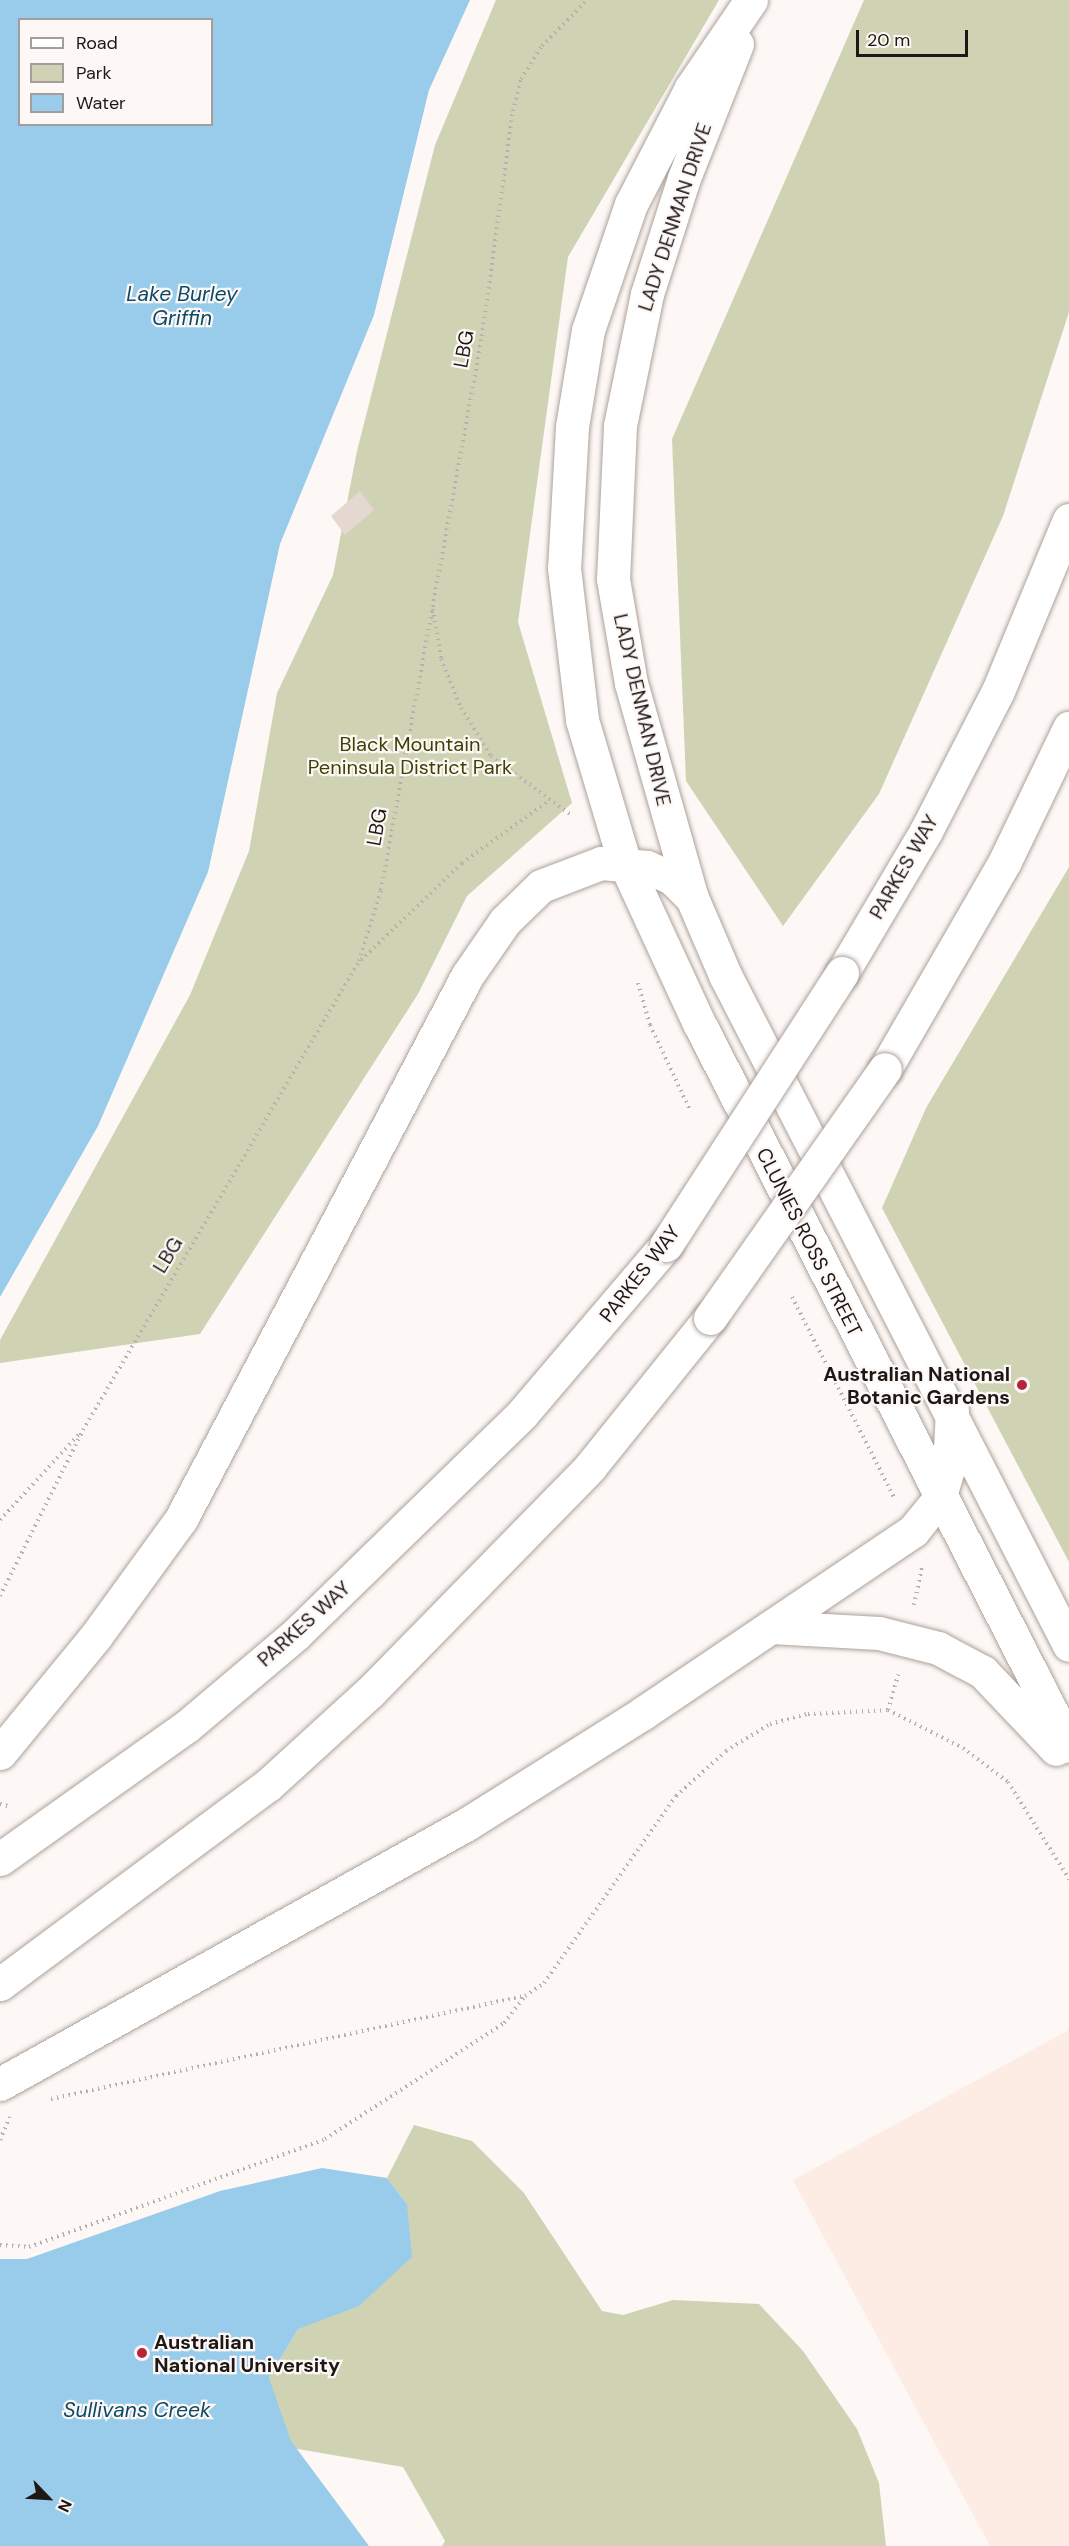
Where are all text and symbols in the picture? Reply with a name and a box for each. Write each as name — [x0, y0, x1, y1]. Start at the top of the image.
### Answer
legend — [18, 18, 213, 126]
scale bar — [859, 18, 972, 56]
text: 20 m — [867, 28, 910, 52]
text: Road — [76, 31, 118, 55]
text: Park — [76, 61, 112, 85]
text: Water — [76, 91, 126, 115]
street label: LADY DENMAN DRIVE — [633, 120, 717, 314]
water label: Lake Burley Griffin — [126, 281, 238, 331]
street label: LBG — [449, 328, 479, 370]
street label: LADY DENMAN DRIVE — [608, 612, 676, 808]
park label: Black Mountain Peninsula District Park — [308, 733, 512, 780]
street label: LBG — [362, 806, 392, 848]
street label: PARKES WAY — [865, 811, 943, 923]
street label: CLUNIES ROSS STREET — [751, 1144, 867, 1340]
street label: PARKES WAY — [595, 1221, 685, 1327]
street label: LBG — [148, 1233, 188, 1277]
place label: Australian National Botanic Gardens — [823, 1362, 1010, 1409]
marker: Australian National Botanic Gardens — [1015, 1378, 1029, 1392]
street label: PARKES WAY — [253, 1576, 355, 1672]
place label: Australian National University — [154, 2330, 340, 2377]
marker: Australian National University — [135, 2346, 149, 2360]
water label: Sullivans Creek — [63, 2397, 211, 2423]
north arrow — [18, 2468, 78, 2528]
text: N — [53, 2496, 77, 2516]

